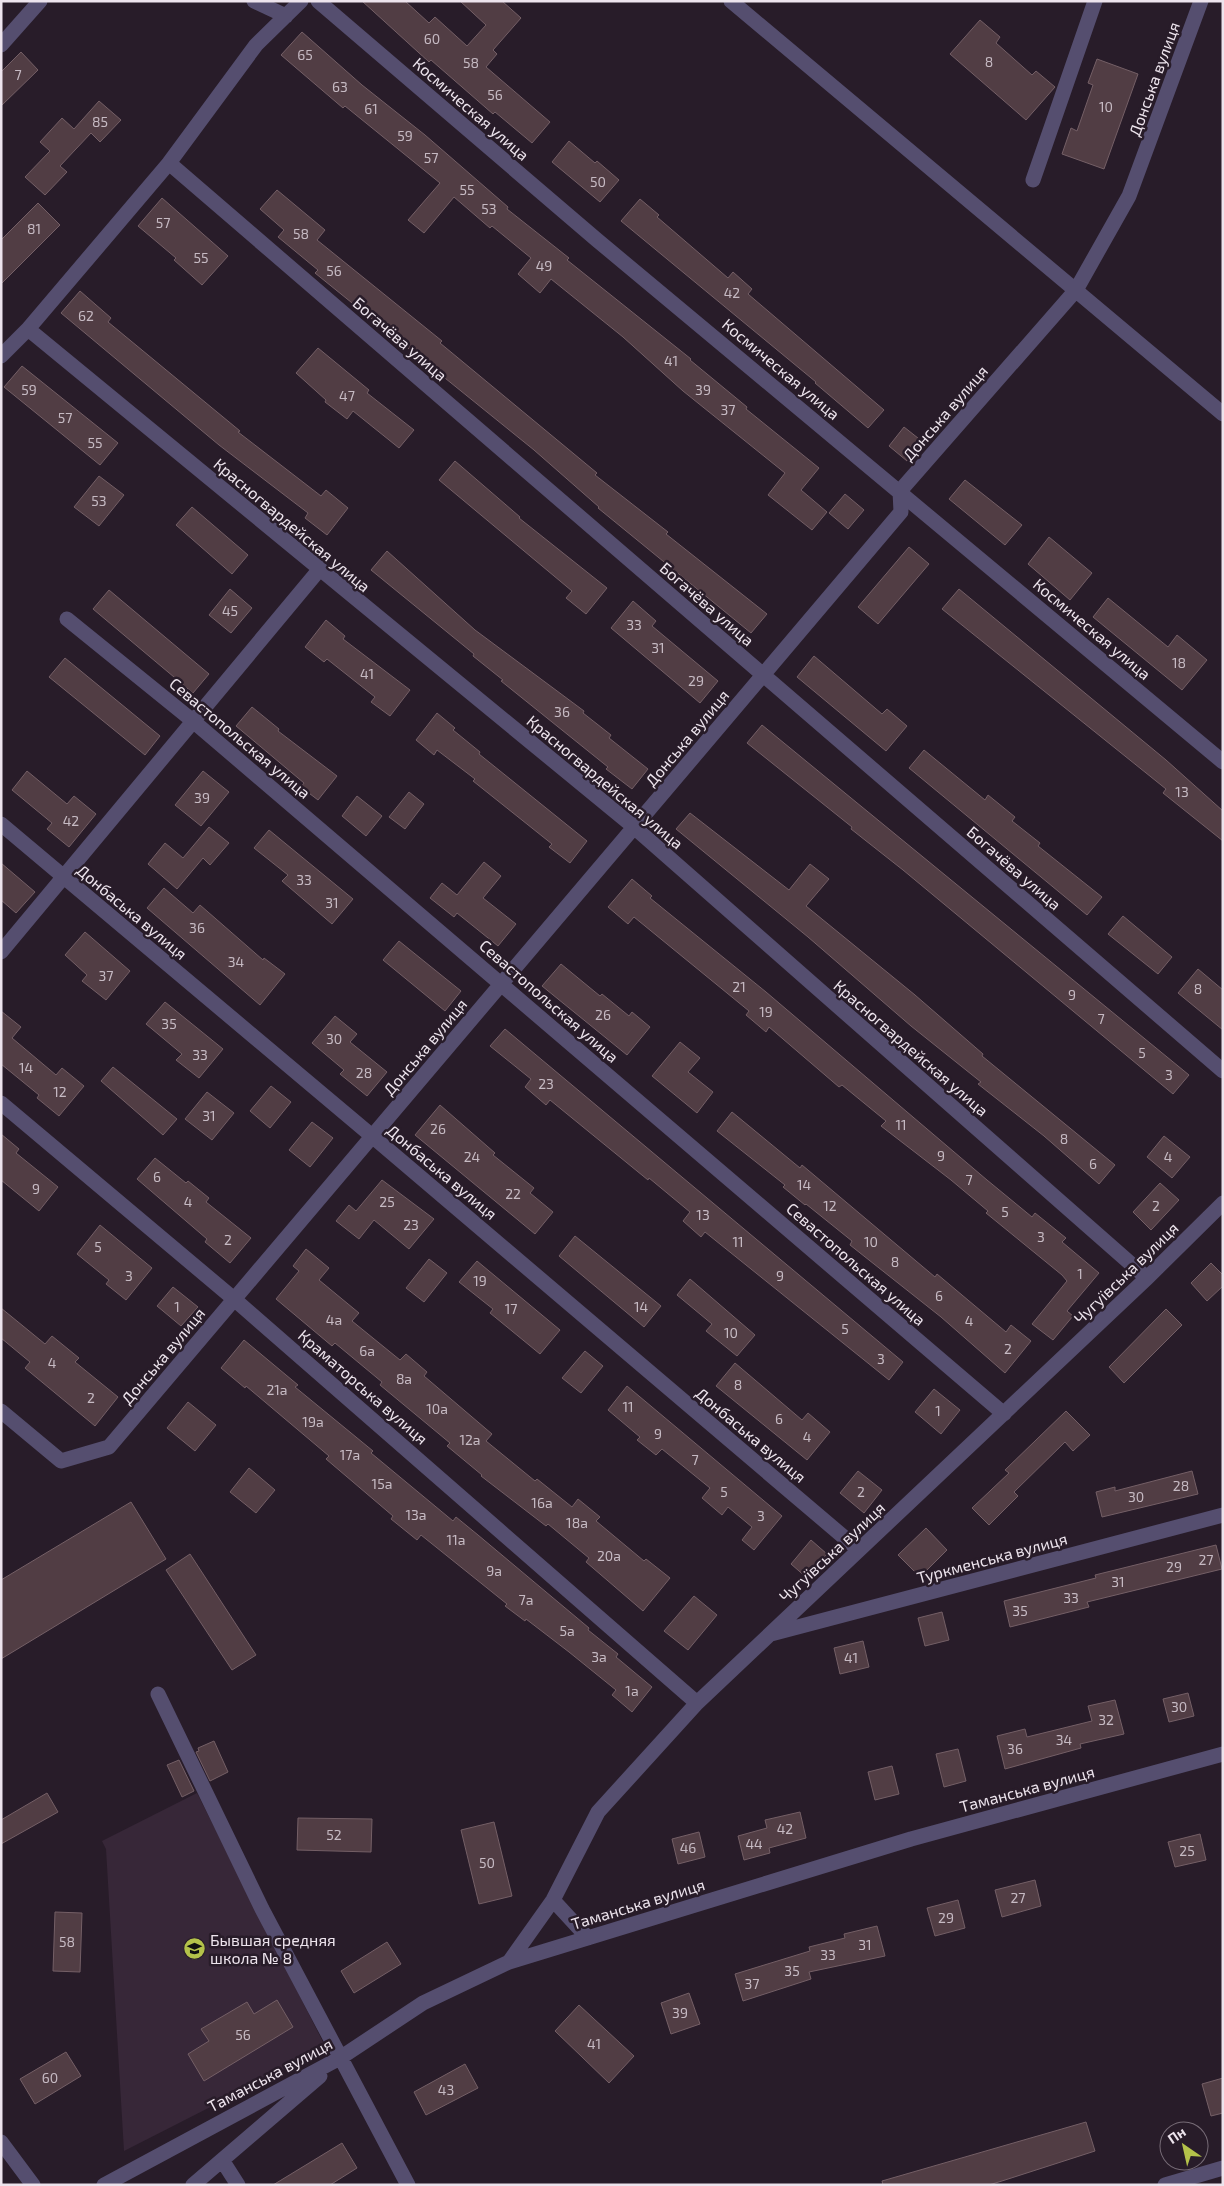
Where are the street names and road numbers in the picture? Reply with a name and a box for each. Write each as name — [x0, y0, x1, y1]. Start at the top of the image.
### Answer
street label: Донська вулиця — [1124, 19, 1184, 139]
street label: Космическая улица — [409, 53, 533, 165]
street label: Богачёва улица — [349, 293, 451, 385]
street label: Космическая улица — [718, 314, 844, 424]
street label: Донська вулиця — [898, 361, 992, 465]
street label: Красногвардейская улица — [210, 454, 374, 596]
street label: Богачёва улица — [656, 558, 758, 650]
street label: Космическая улица — [1029, 574, 1155, 684]
street label: Севастопольская улица — [165, 673, 315, 803]
street label: Донська вулиця — [641, 686, 733, 790]
street label: Красногвардейская улица — [523, 711, 687, 853]
street label: Богачёва улица — [963, 822, 1065, 914]
street label: Донбаська вулиця — [73, 860, 191, 964]
street label: Севастопольская улица — [475, 935, 623, 1067]
street label: Красногвардейская улица — [830, 975, 992, 1121]
street label: Донська вулиця — [379, 995, 471, 1099]
street label: Донбаська вулиця — [383, 1120, 501, 1224]
street label: Севастопольская улица — [782, 1198, 930, 1330]
street label: Чугуївська вулиця — [1070, 1218, 1182, 1328]
street label: Донська вулиця — [117, 1304, 209, 1408]
street label: Краматорська вулиця — [294, 1325, 432, 1449]
street label: Донбаська вулиця — [692, 1383, 810, 1487]
street label: Чугуївська вулиця — [775, 1498, 889, 1606]
street label: Туркменська вулиця — [915, 1528, 1069, 1588]
street label: Таманська вулиця — [957, 1761, 1097, 1817]
street label: Таманська вулиця — [569, 1874, 707, 1934]
street label: Таманська вулиця — [204, 2034, 336, 2116]

